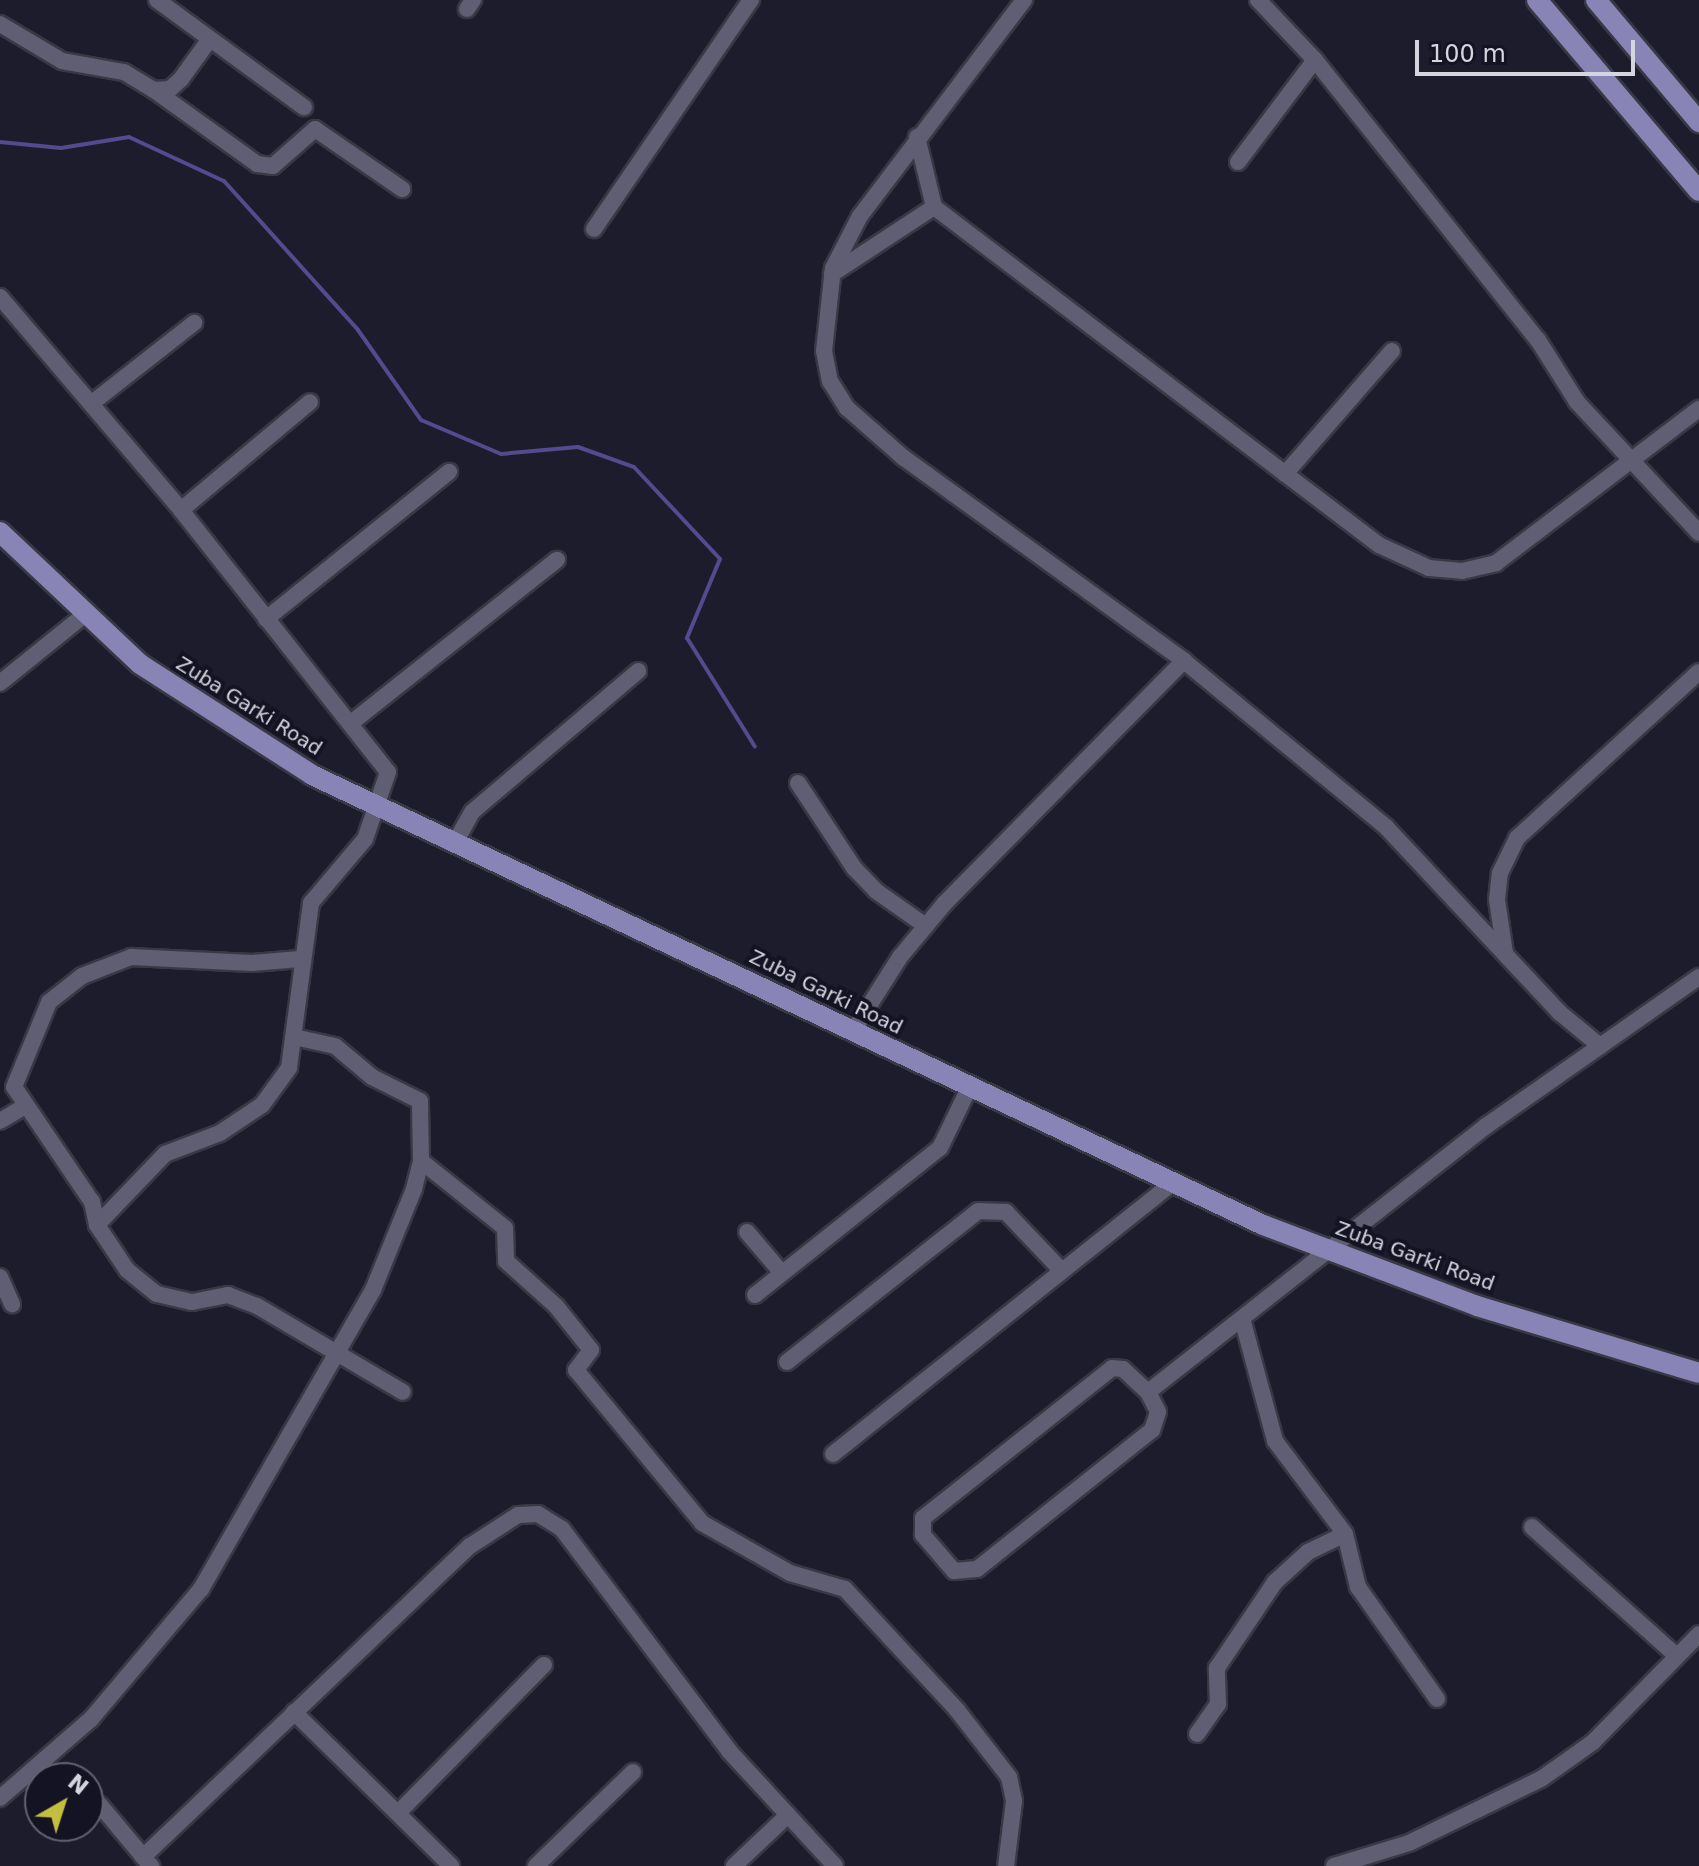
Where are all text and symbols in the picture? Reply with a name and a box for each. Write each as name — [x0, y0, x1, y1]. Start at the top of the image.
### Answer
scale bar — [1419, 24, 1639, 74]
text: 100 m — [1429, 40, 1506, 68]
street label: Zuba Garki Road — [172, 651, 326, 761]
street label: Zuba Garki Road — [746, 945, 906, 1039]
street label: Zuba Garki Road — [1332, 1216, 1498, 1296]
north arrow — [24, 1762, 104, 1842]
text: N — [63, 1769, 93, 1800]

